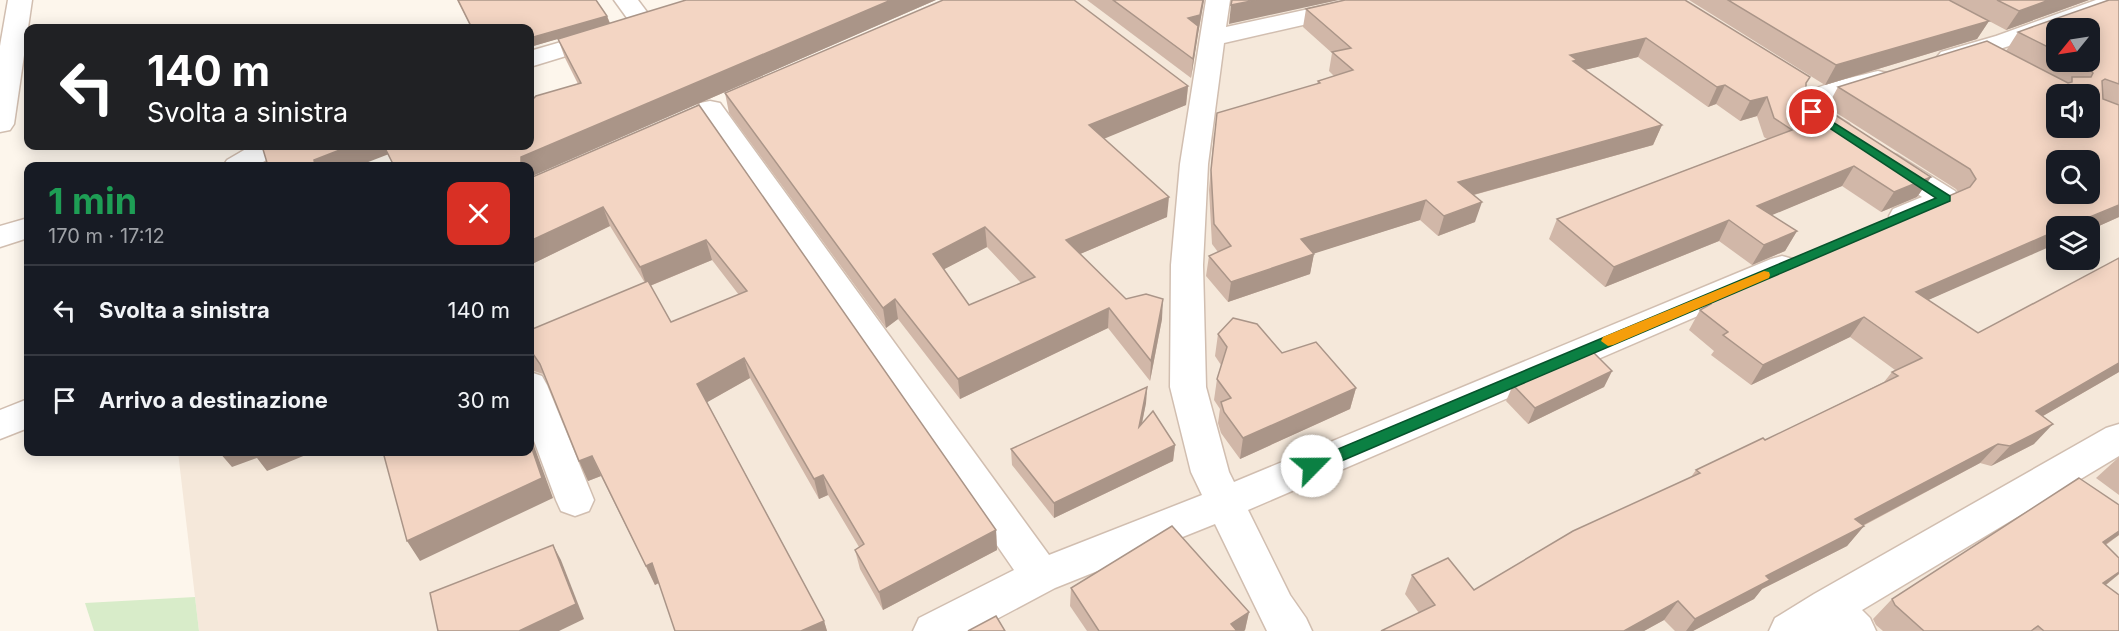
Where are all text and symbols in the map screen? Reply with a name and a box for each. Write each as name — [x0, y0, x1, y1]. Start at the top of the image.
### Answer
north arrow — [2046, 18, 2100, 72]
map controls — [2046, 18, 2100, 270]
text: 140 m — [147, 45, 270, 96]
icon: left — [48, 48, 126, 126]
button: sound — [2046, 84, 2100, 138]
pin — [1786, 86, 1837, 137]
icon: arrive — [1795, 95, 1828, 128]
text: Svolta a sinistra — [147, 96, 348, 129]
button: search — [2046, 150, 2100, 204]
text: 1 min — [48, 179, 137, 223]
button: close — [447, 182, 510, 245]
button: layers — [2046, 216, 2100, 270]
text: 170 m · 17:12 — [48, 224, 165, 248]
icon: left — [48, 294, 81, 327]
text: Svolta a sinistra — [99, 297, 270, 323]
text: 140 m — [448, 297, 510, 323]
icon: arrive — [48, 384, 81, 417]
text: Arrivo a destinazione — [99, 387, 328, 413]
text: 30 m — [457, 387, 510, 413]
position arrow — [1280, 434, 1344, 498]

